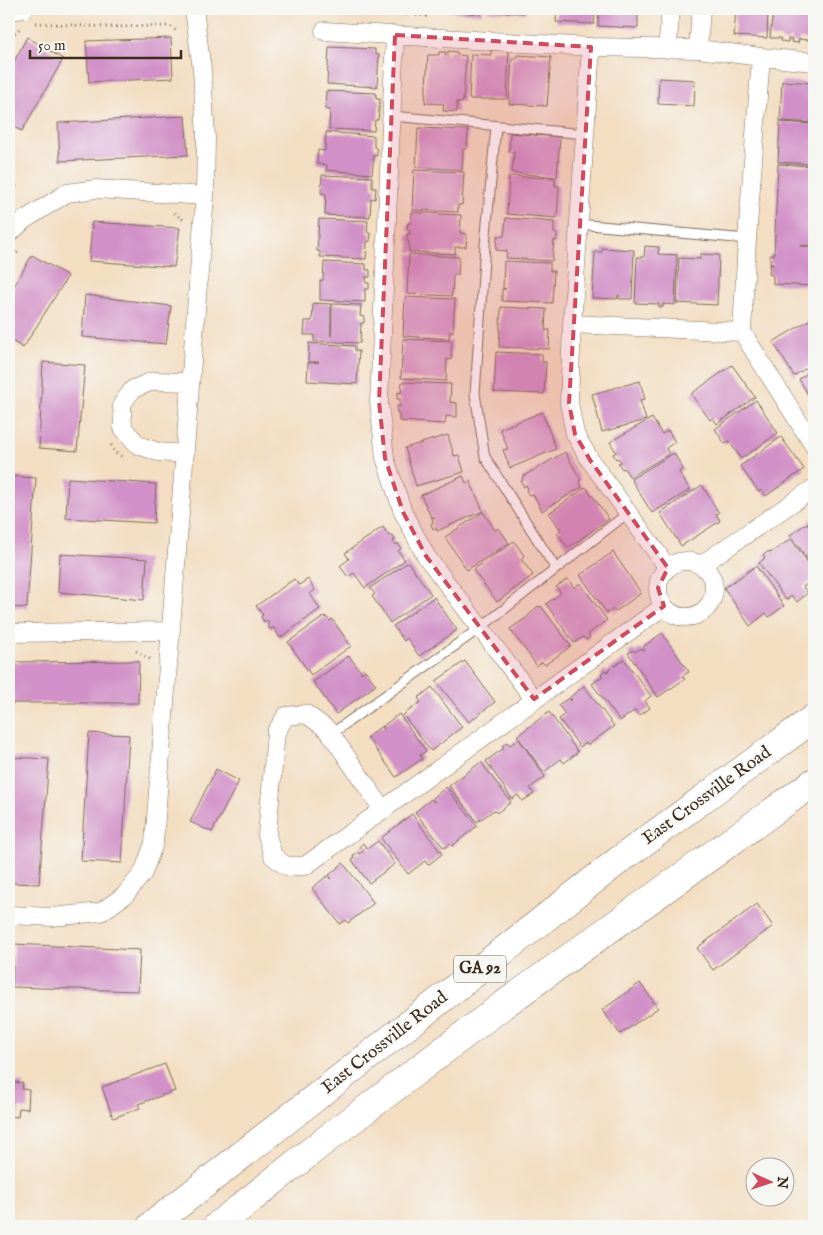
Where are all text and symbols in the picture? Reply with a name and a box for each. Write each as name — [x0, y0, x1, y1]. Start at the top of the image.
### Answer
scale bar — [30, 28, 181, 60]
text: 50 m — [38, 36, 66, 55]
street label: East Crossville Road — [638, 741, 776, 851]
road number: GA 92 — [454, 956, 506, 982]
street label: East Crossville Road — [317, 986, 453, 1099]
north arrow — [746, 1158, 796, 1208]
text: N — [773, 1175, 791, 1189]

